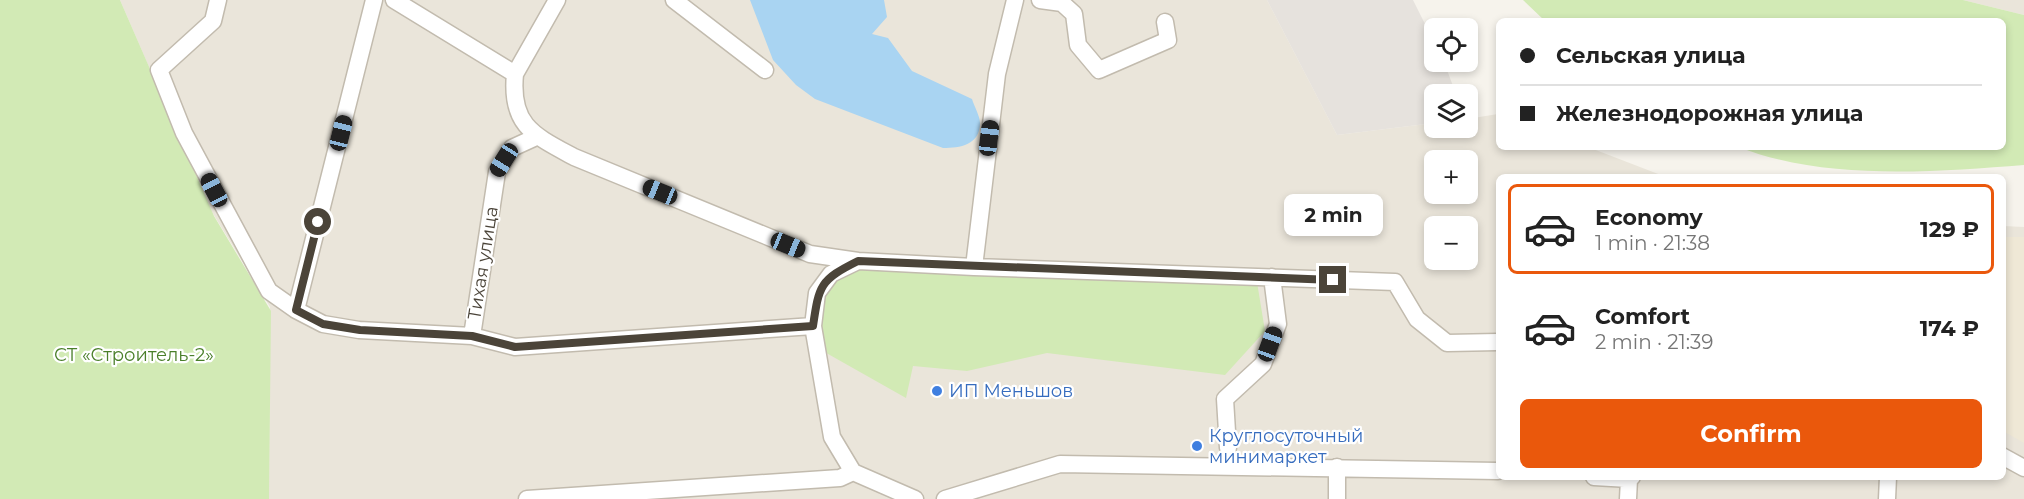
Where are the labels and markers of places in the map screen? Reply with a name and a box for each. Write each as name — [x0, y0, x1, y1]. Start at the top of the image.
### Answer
place label: ИП Меньшов — [949, 380, 1073, 402]
marker: ИП Меньшов — [930, 384, 944, 398]
place label: Круглосуточный минимаркет — [1209, 425, 1363, 468]
marker: Круглосуточный минимаркет — [1190, 439, 1204, 453]

